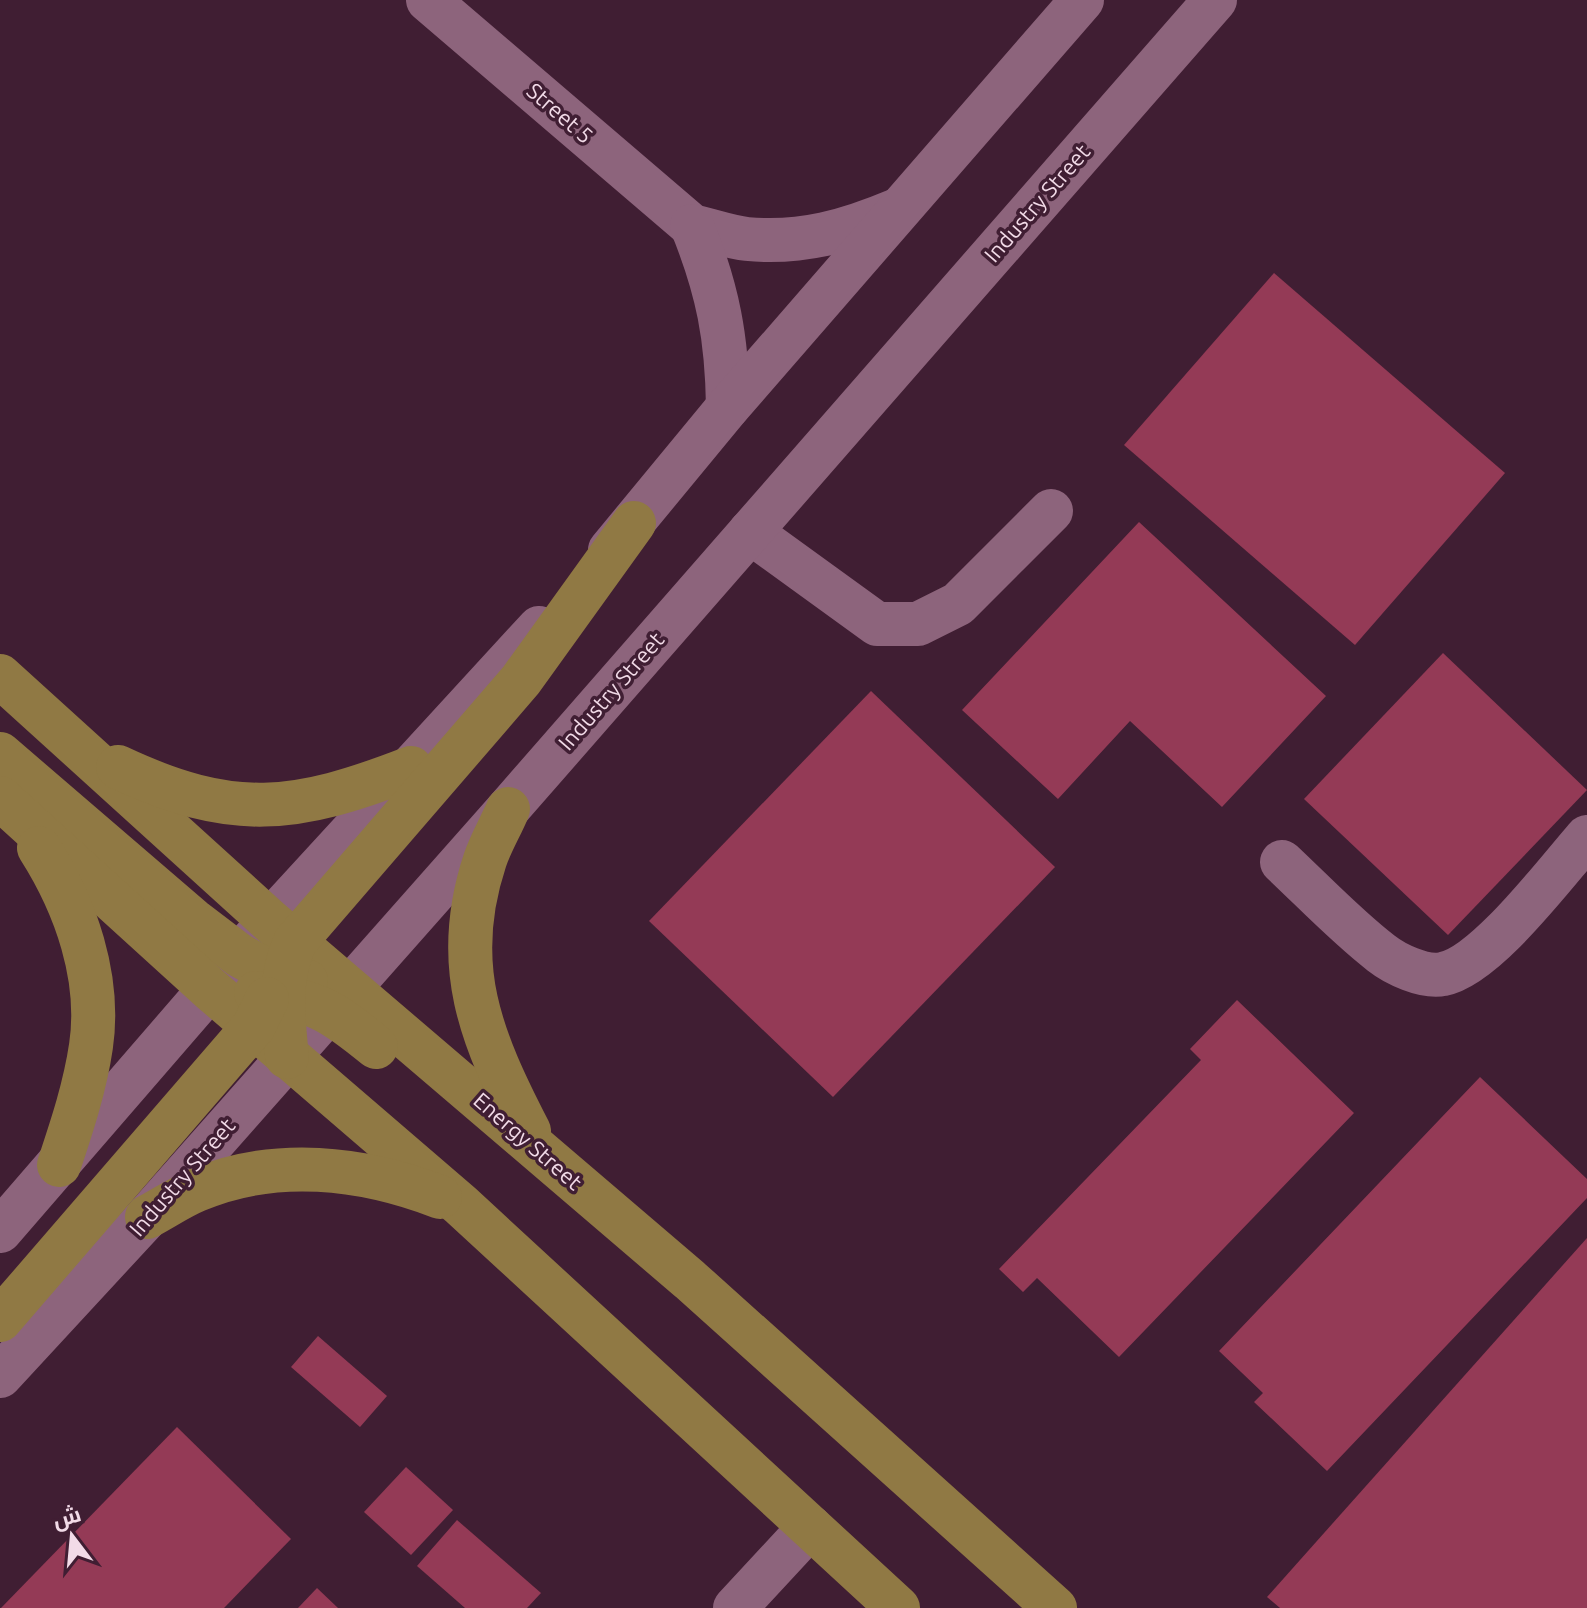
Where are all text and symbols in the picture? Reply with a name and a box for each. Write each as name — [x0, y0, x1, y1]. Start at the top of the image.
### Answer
street label: Street 5 — [522, 77, 598, 148]
street label: Industry Street — [979, 138, 1095, 267]
street label: Industry Street — [553, 626, 669, 755]
street label: Energy Street — [469, 1087, 588, 1195]
street label: Industry Street — [124, 1112, 240, 1241]
north arrow — [32, 1496, 112, 1576]
text: ش — [49, 1500, 84, 1534]

